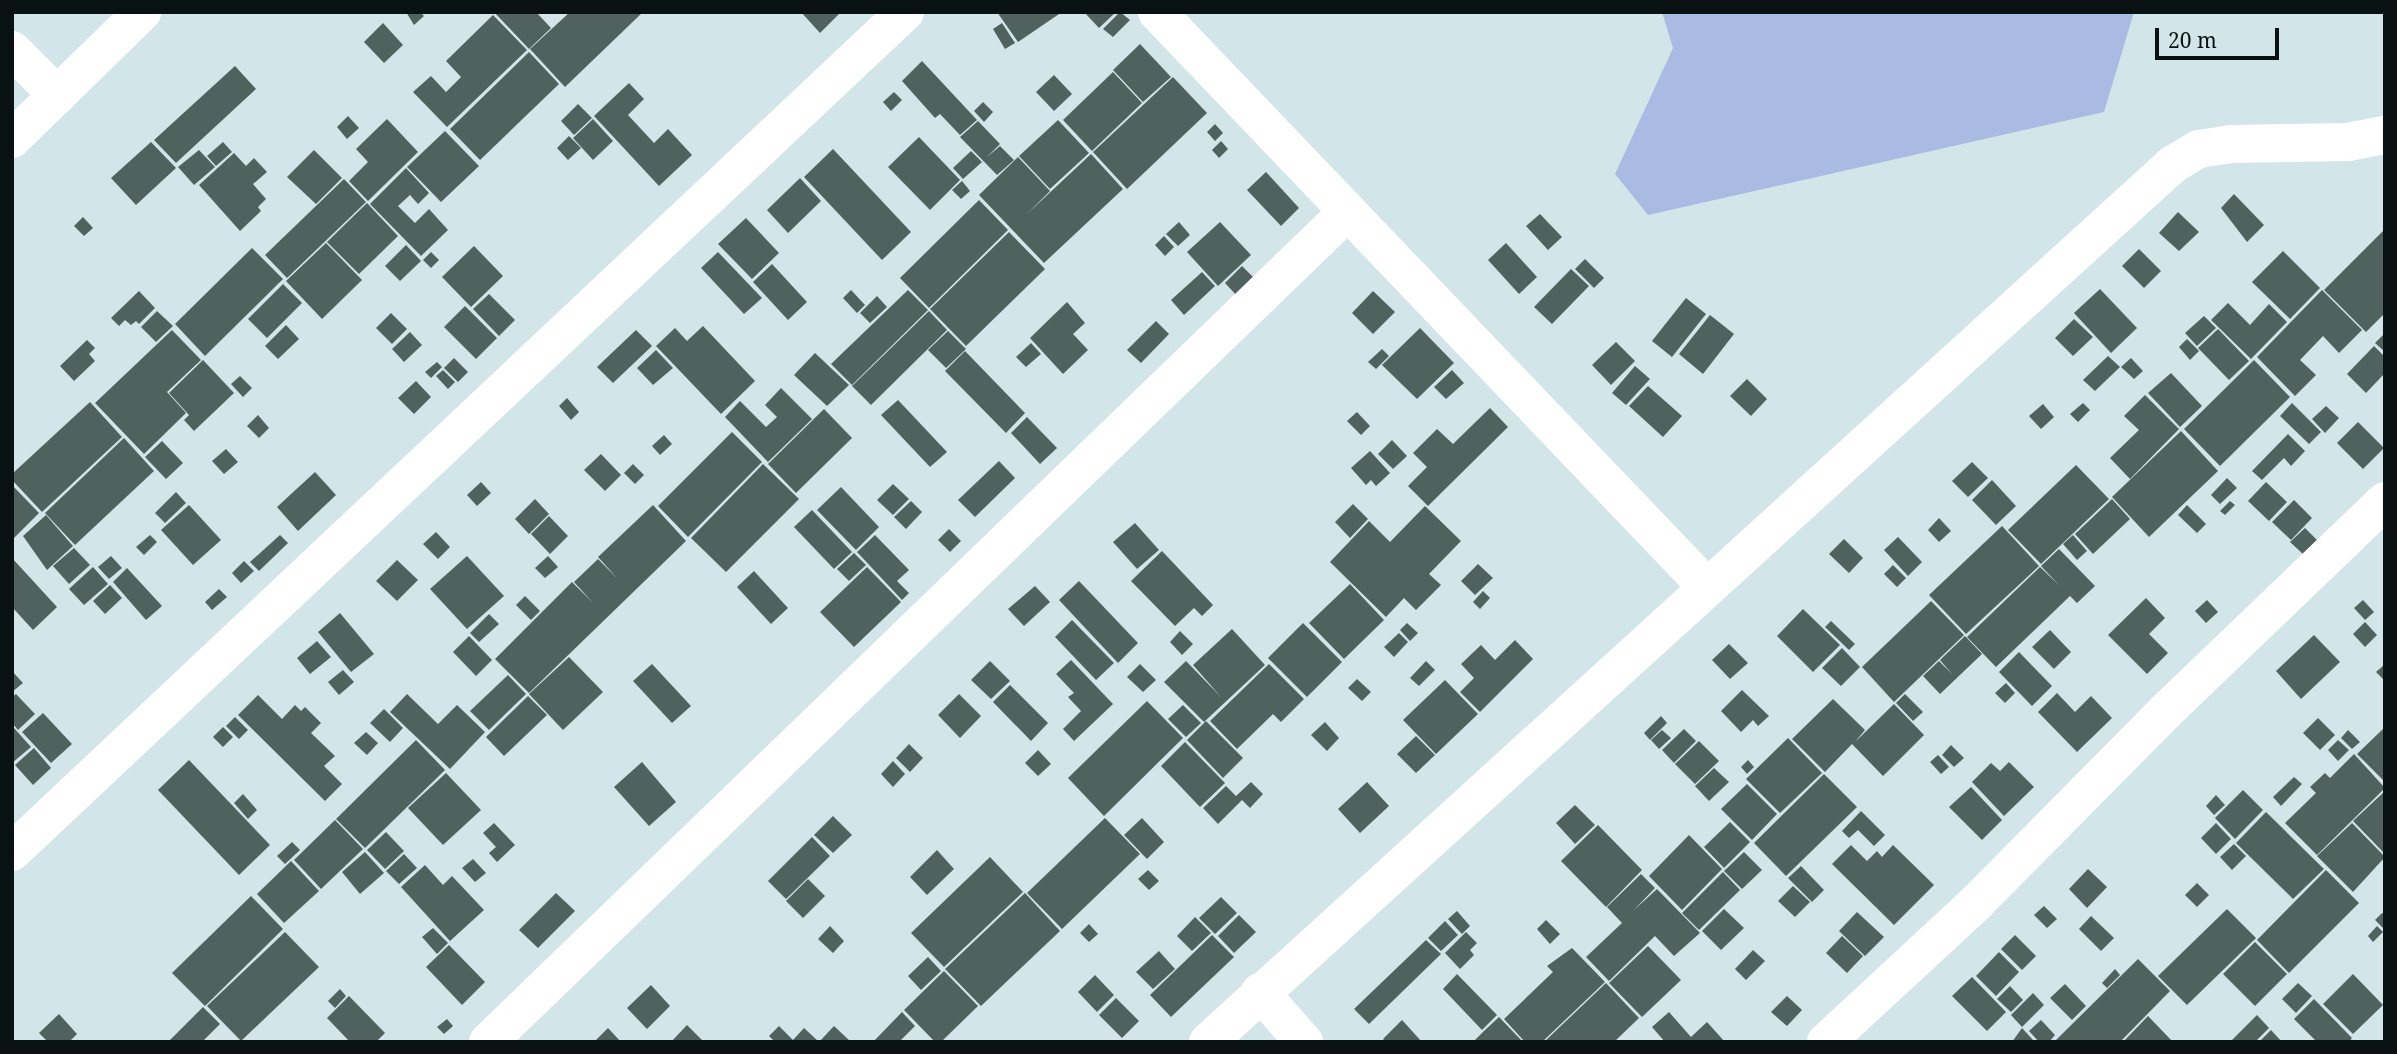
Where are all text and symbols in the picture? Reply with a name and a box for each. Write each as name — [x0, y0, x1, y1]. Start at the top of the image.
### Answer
scale bar — [2159, 14, 2283, 58]
text: 20 m — [2168, 26, 2217, 54]

